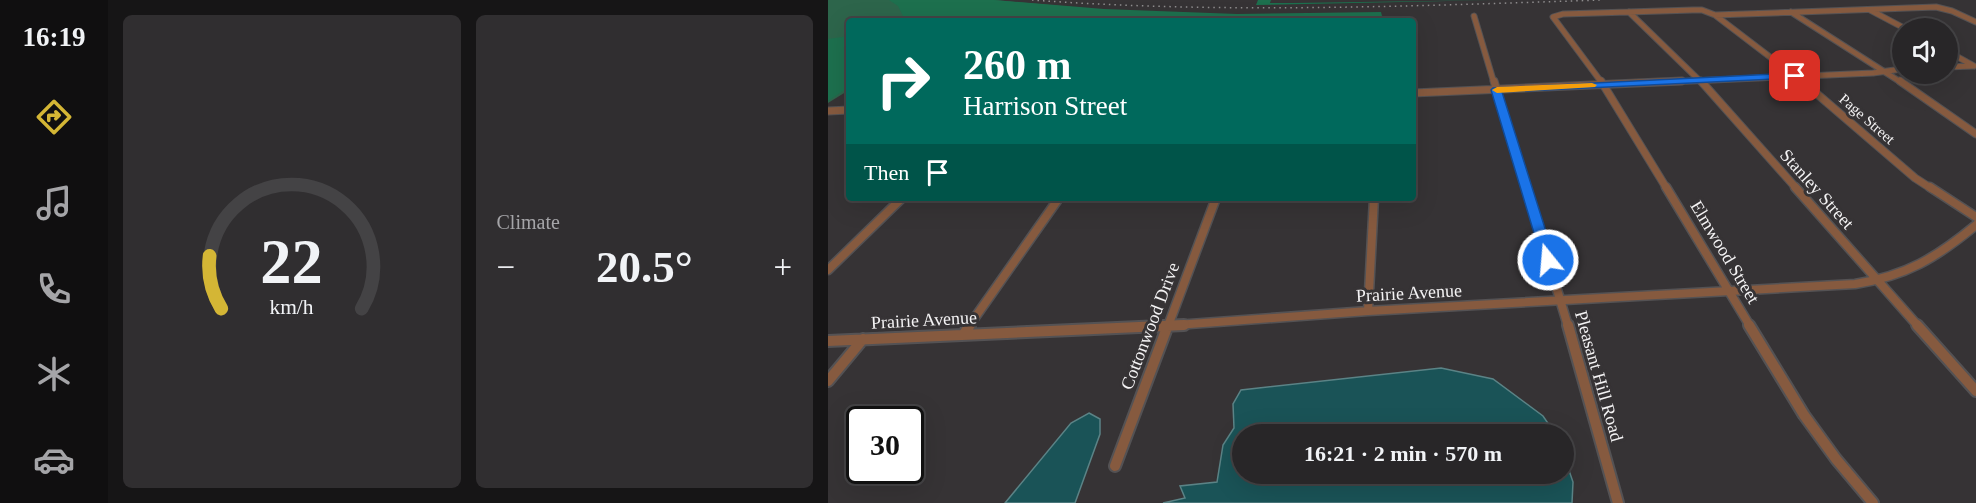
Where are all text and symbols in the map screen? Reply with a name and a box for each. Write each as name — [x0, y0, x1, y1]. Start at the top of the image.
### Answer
map controls — [1892, 18, 1958, 84]
button: sound — [1892, 18, 1958, 84]
text: 16:19 — [23, 22, 86, 52]
icon: right — [864, 42, 942, 120]
text: 260 m — [963, 42, 1072, 88]
pin — [1769, 50, 1820, 101]
icon: arrive — [1778, 59, 1811, 92]
text: Harrison Street — [963, 91, 1127, 121]
street label: Page Street — [1836, 91, 1898, 148]
icon: directions — [33, 96, 75, 138]
street label: Stanley Street — [1776, 145, 1858, 233]
icon: arrive — [921, 156, 954, 189]
text: Then — [864, 160, 909, 185]
icon: music — [33, 182, 75, 224]
street label: Elmwood Street — [1686, 197, 1764, 307]
text: Climate — [497, 211, 560, 233]
text: 22 — [261, 227, 323, 296]
position arrow — [1516, 228, 1580, 292]
text: 20.5° — [596, 242, 693, 292]
text: − — [497, 249, 515, 285]
text: + — [773, 249, 792, 285]
street label: Cottonwood Drive — [1117, 260, 1183, 392]
icon: phone — [33, 268, 75, 310]
street label: Prairie Avenue — [1355, 280, 1463, 306]
text: km/h — [270, 295, 314, 319]
street label: Prairie Avenue — [870, 307, 978, 333]
street label: Pleasant Hill Road — [1571, 308, 1627, 444]
icon: climate — [33, 353, 75, 395]
speed limit sign: 30 — [846, 406, 924, 484]
icon: car — [33, 439, 75, 481]
text: 16:21 · 2 min · 570 m — [1304, 441, 1502, 466]

